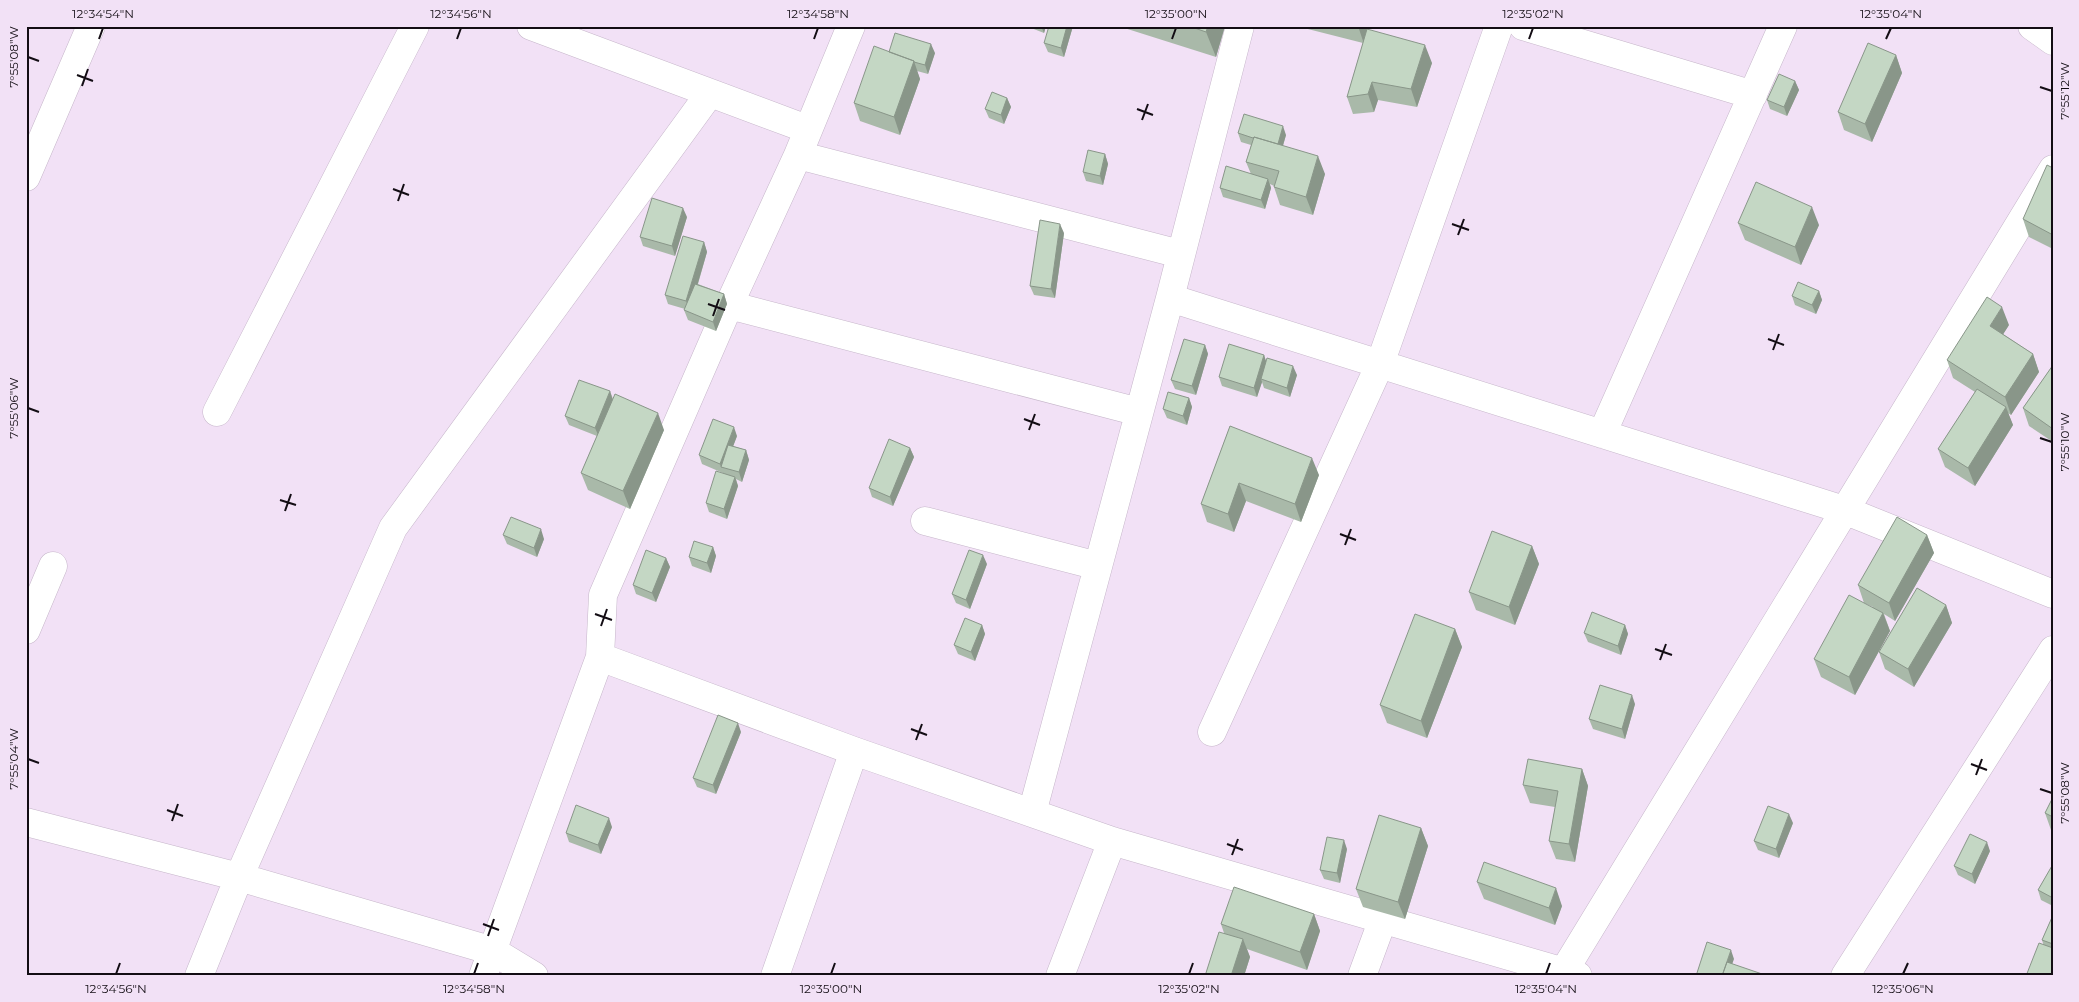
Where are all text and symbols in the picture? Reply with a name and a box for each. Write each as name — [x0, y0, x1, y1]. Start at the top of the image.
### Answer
text: 12°34'54"N — [72, 6, 134, 21]
text: 12°34'56"N — [430, 6, 492, 21]
text: 12°34'58"N — [787, 6, 849, 21]
text: 12°35'00"N — [1145, 6, 1207, 21]
text: 12°35'02"N — [1502, 6, 1564, 21]
text: 12°35'04"N — [1860, 6, 1922, 21]
text: 7°55'08"W — [6, 26, 21, 88]
text: 7°55'12"W — [2057, 62, 2072, 120]
text: 7°55'06"W — [6, 377, 21, 439]
text: 7°55'10"W — [2057, 413, 2072, 471]
text: 7°55'04"W — [6, 728, 21, 790]
text: 7°55'08"W — [2057, 762, 2072, 824]
text: 12°34'56"N — [85, 981, 147, 996]
text: 12°34'58"N — [443, 981, 505, 996]
text: 12°35'00"N — [800, 981, 862, 996]
text: 12°35'02"N — [1158, 981, 1220, 996]
text: 12°35'04"N — [1515, 981, 1577, 996]
text: 12°35'06"N — [1872, 981, 1934, 996]

